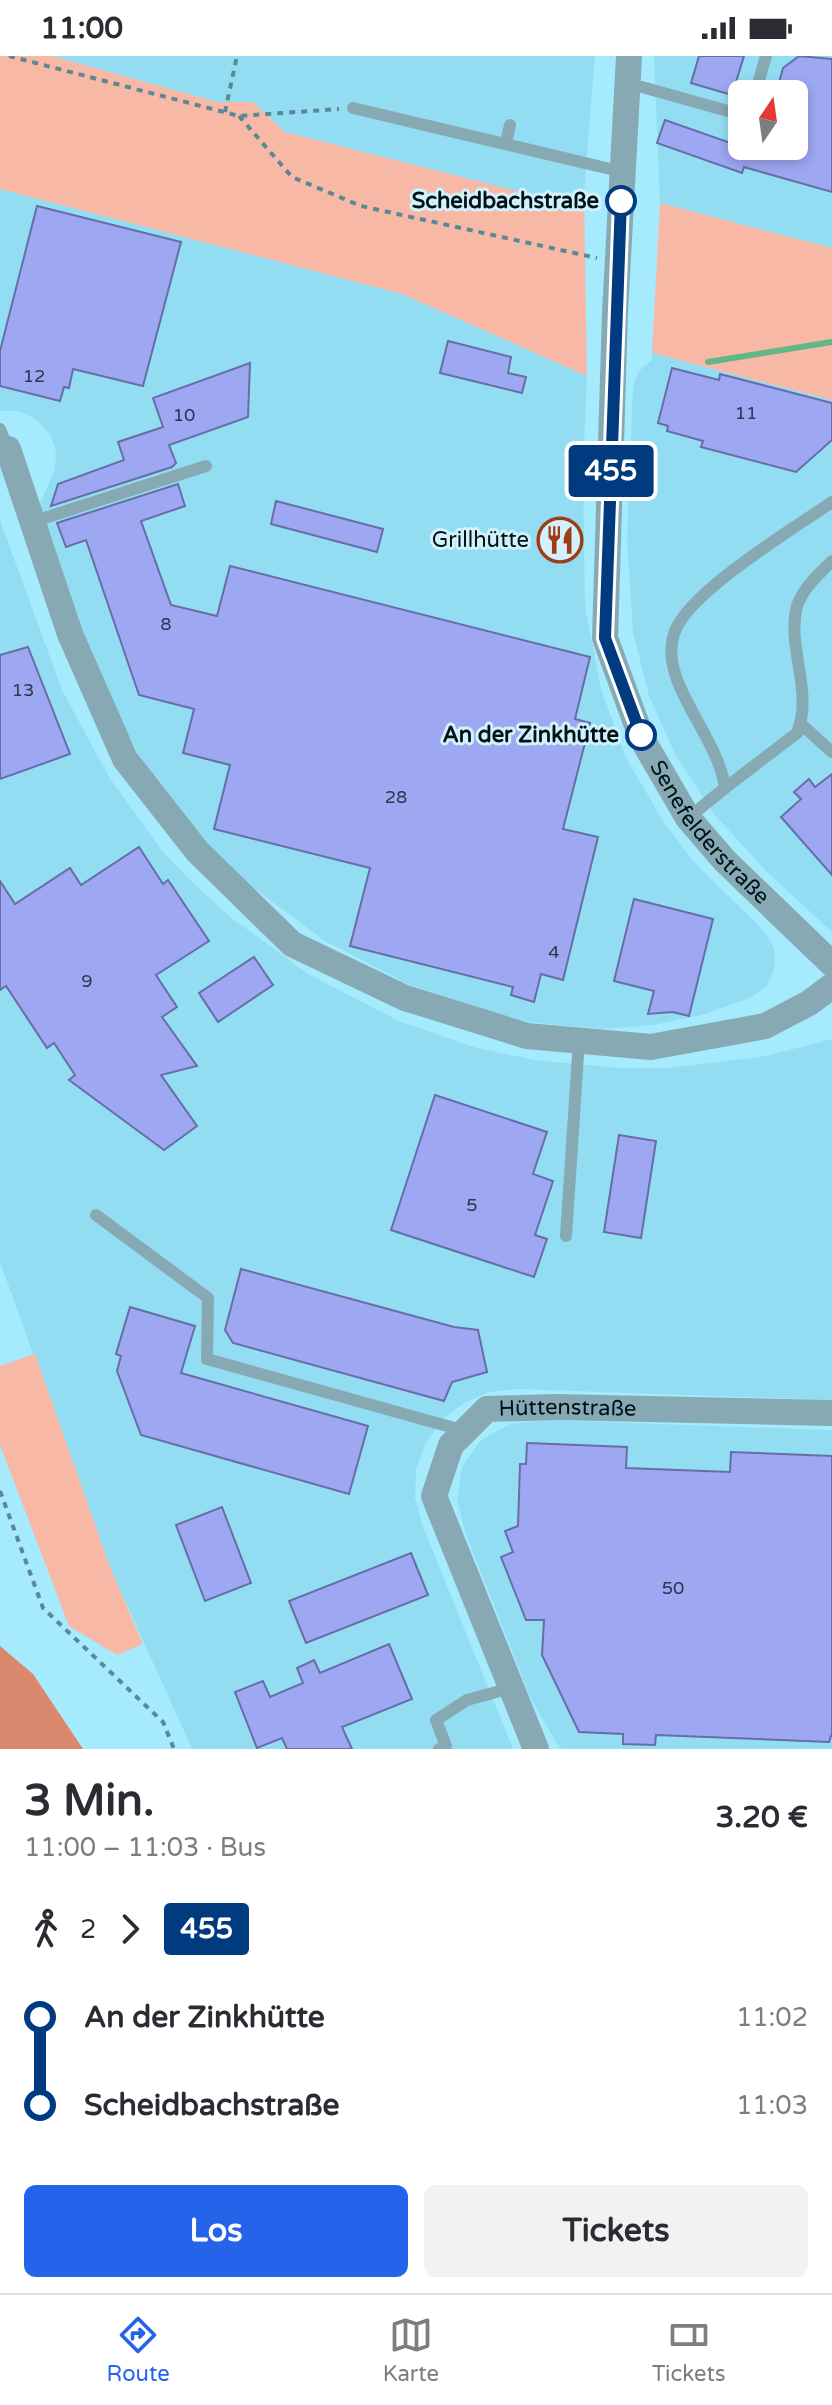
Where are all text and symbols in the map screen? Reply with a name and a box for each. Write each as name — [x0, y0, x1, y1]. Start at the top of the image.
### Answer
text: 11:00 — [40, 10, 123, 47]
north arrow — [728, 80, 808, 160]
map controls — [728, 80, 808, 160]
marker: Scheidbachstraße — [606, 186, 636, 216]
place label: Scheidbachstraße — [412, 188, 599, 214]
house number: 12 — [23, 365, 45, 387]
house number: 11 — [735, 402, 757, 424]
house number: 10 — [173, 404, 195, 426]
line badge: 455 — [565, 445, 657, 497]
text: 455 — [585, 454, 637, 488]
restaurant icon: Grillhütte — [536, 516, 584, 564]
place label: Grillhütte — [432, 527, 529, 553]
house number: 8 — [160, 613, 172, 635]
house number: 13 — [12, 679, 34, 701]
marker: An der Zinkhütte — [626, 720, 656, 750]
place label: An der Zinkhütte — [442, 722, 619, 748]
street label: Senefelderstraße — [644, 756, 775, 910]
house number: 28 — [385, 786, 407, 808]
house number: 4 — [548, 941, 560, 963]
house number: 9 — [81, 970, 93, 992]
house number: 5 — [466, 1194, 478, 1216]
street label: Hüttenstraße — [498, 1394, 637, 1422]
house number: 50 — [662, 1577, 684, 1599]
text: 3 Min. — [24, 1775, 154, 1828]
text: 3.20 € — [715, 1799, 808, 1836]
text: 11:00 – 11:03 · Bus — [24, 1832, 266, 1863]
icon: walk — [24, 1907, 68, 1951]
icon: forward — [108, 1907, 152, 1951]
text: 455 — [180, 1912, 233, 1946]
text: 2 — [80, 1914, 96, 1945]
text: An der Zinkhütte — [84, 1999, 325, 2036]
text: 11:02 — [736, 2002, 808, 2033]
text: Scheidbachstraße — [84, 2087, 339, 2124]
text: 11:03 — [736, 2090, 808, 2121]
button: Los — [24, 2185, 408, 2277]
button: Tickets — [424, 2185, 808, 2277]
tab: Route — [107, 2313, 170, 2387]
tab: Karte — [383, 2313, 439, 2387]
tab: Tickets — [652, 2313, 725, 2387]

